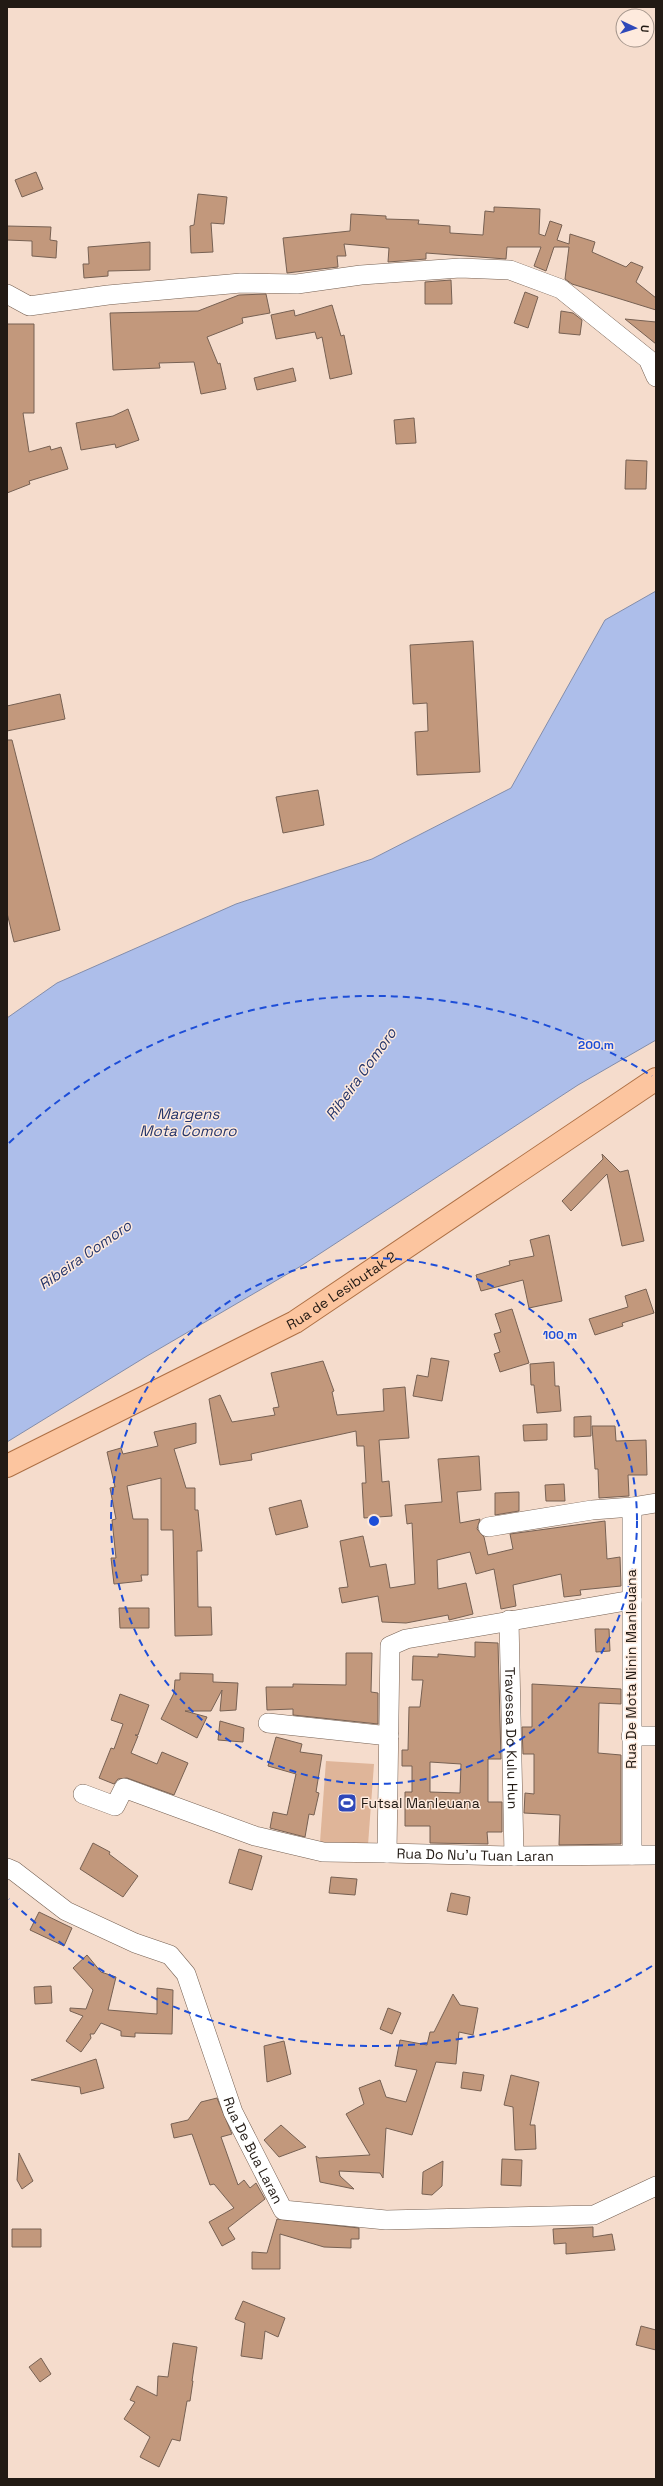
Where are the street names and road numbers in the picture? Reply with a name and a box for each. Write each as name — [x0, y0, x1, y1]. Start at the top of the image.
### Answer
street label: Rua de Lesibutak 2 — [284, 1247, 400, 1334]
street label: Rua De Mota Ninin Manleuana — [622, 1569, 640, 1769]
street label: Travessa Do Kulu Hun — [501, 1667, 522, 1809]
street label: Rua Do Nu’u Tuan Laran — [396, 1844, 554, 1865]
street label: Rua De Bua Laran — [219, 2094, 287, 2207]

